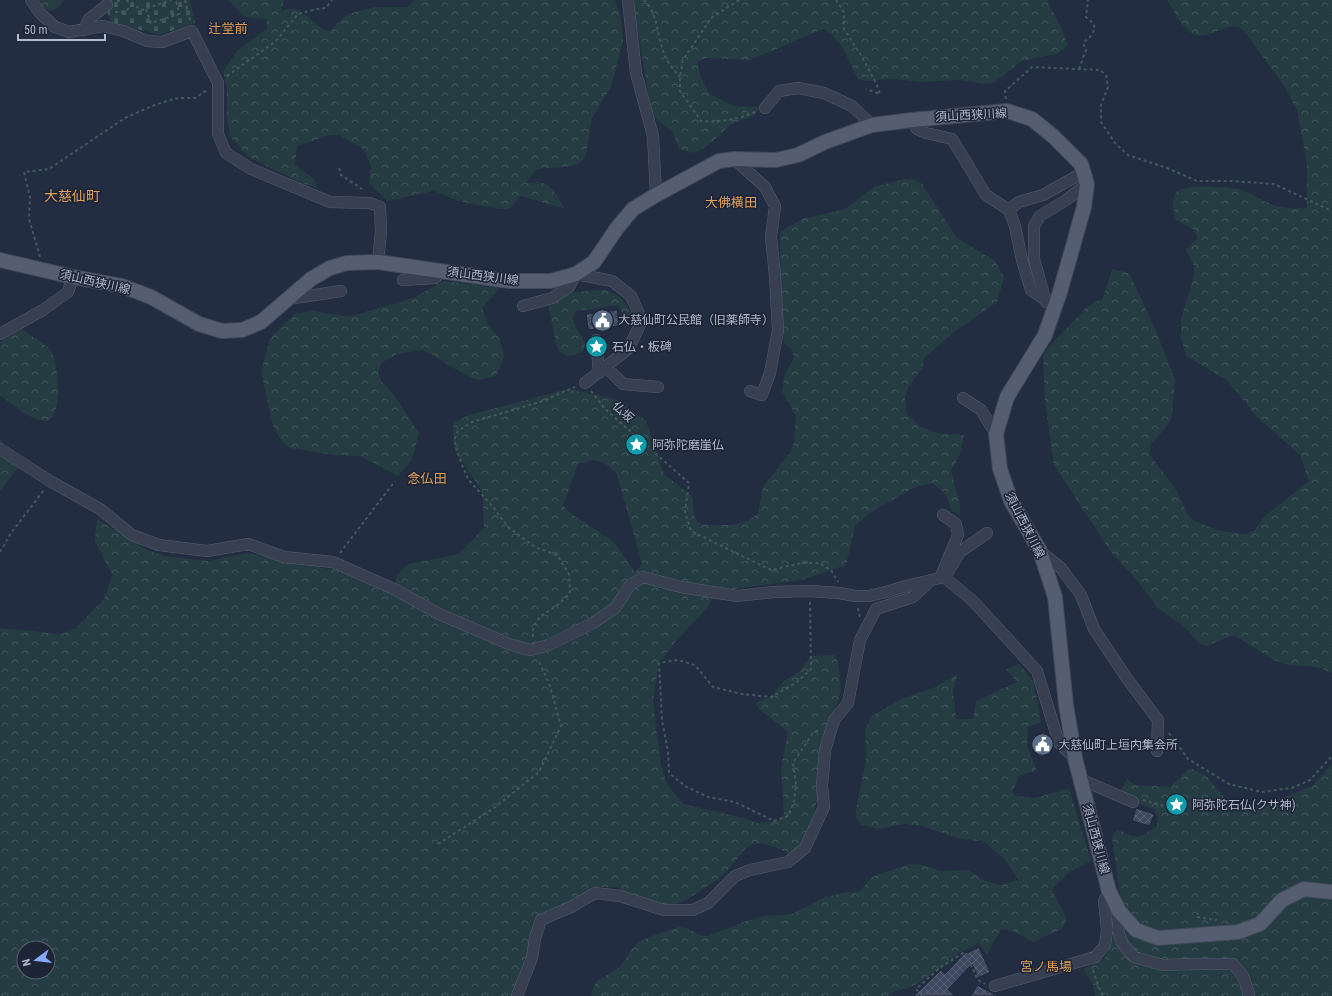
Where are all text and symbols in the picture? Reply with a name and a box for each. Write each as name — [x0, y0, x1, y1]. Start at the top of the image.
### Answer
scale bar — [18, 16, 105, 42]
district label: 辻堂前 — [208, 21, 248, 36]
text: 50 m — [24, 23, 48, 37]
street label: 須山西狭川線 — [935, 106, 1007, 124]
district label: 大慈仙町 — [44, 188, 100, 204]
district label: 大佛横田 — [705, 195, 757, 210]
street label: 須山西狭川線 — [446, 265, 520, 287]
street label: 須山西狭川線 — [58, 267, 132, 297]
public building icon: 大慈仙町公民館（旧薬師寺） — [590, 307, 616, 333]
place label: 大慈仙町公民館（旧薬師寺） — [618, 313, 774, 327]
place icon: 石仏・板碑 — [583, 334, 609, 360]
place label: 石仏・板碑 — [612, 340, 672, 354]
street label: 仏坂 — [609, 399, 637, 425]
place icon: 阿弥陀磨崖仏 — [624, 432, 650, 458]
place label: 阿弥陀磨崖仏 — [652, 438, 724, 452]
district label: 念仏田 — [407, 471, 447, 486]
street label: 須山西狭川線 — [1002, 490, 1048, 560]
public building icon: 大慈仙町上垣内集会所 — [1029, 732, 1055, 758]
place label: 大慈仙町上垣内集会所 — [1058, 738, 1178, 752]
place icon: 阿弥陀石仏(クサ神) — [1164, 792, 1190, 818]
place label: 阿弥陀石仏(クサ神) — [1192, 798, 1296, 812]
street label: 須山西狭川線 — [1080, 802, 1112, 876]
north arrow — [16, 940, 56, 980]
text: N — [20, 957, 34, 967]
district label: 宮ノ馬場 — [1020, 959, 1072, 974]

